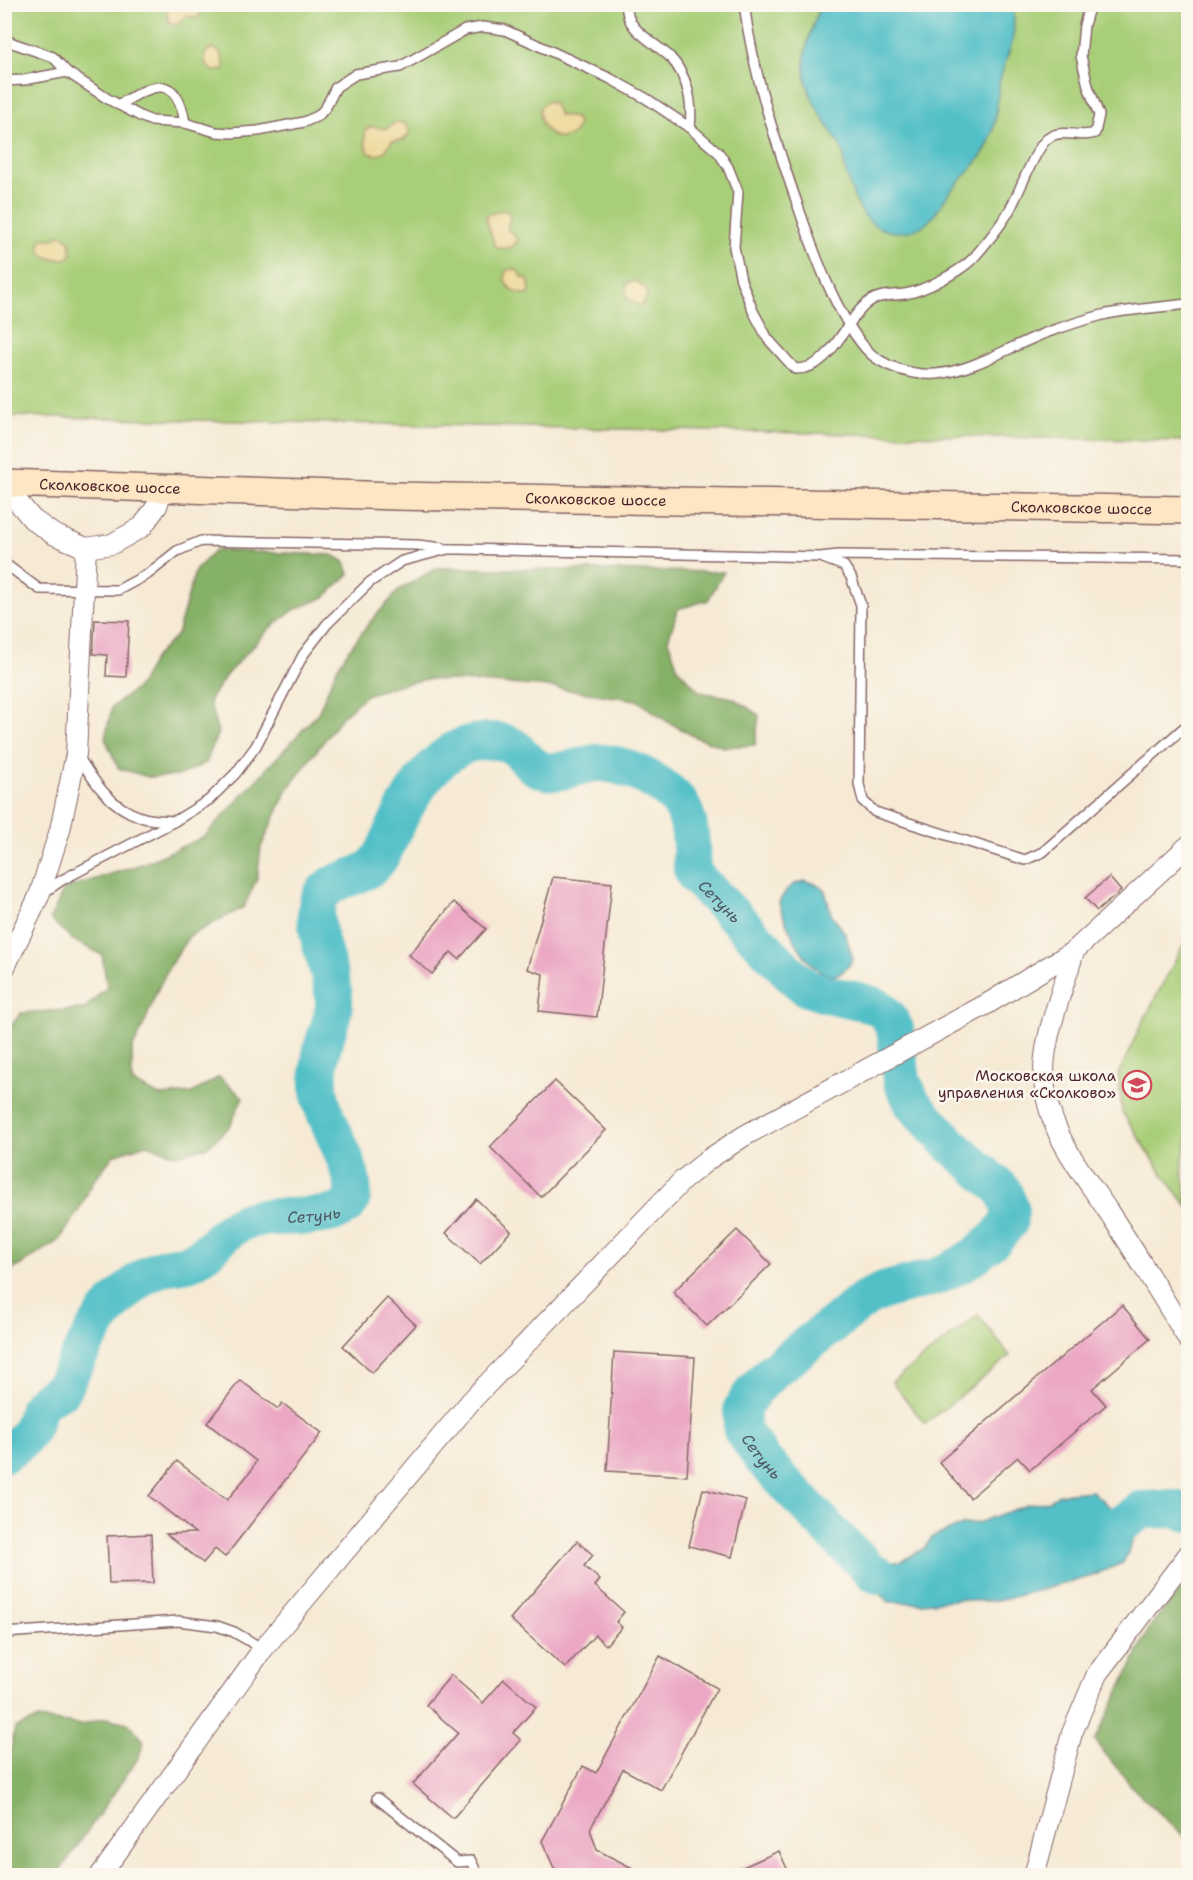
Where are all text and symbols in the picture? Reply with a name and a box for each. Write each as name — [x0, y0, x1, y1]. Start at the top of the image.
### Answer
street label: Сколковское шоссе — [39, 474, 181, 499]
street label: Сколковское шоссе — [525, 488, 667, 511]
street label: Сколковское шоссе — [1011, 497, 1153, 519]
water label: Сетунь — [693, 875, 746, 928]
place label: Московская школа управления «Сколково» — [938, 1066, 1117, 1103]
school or university icon: Московская школа управления «Сколково» — [1121, 1069, 1153, 1101]
water label: Сетунь — [287, 1201, 343, 1228]
water label: Сетунь — [737, 1429, 786, 1484]

